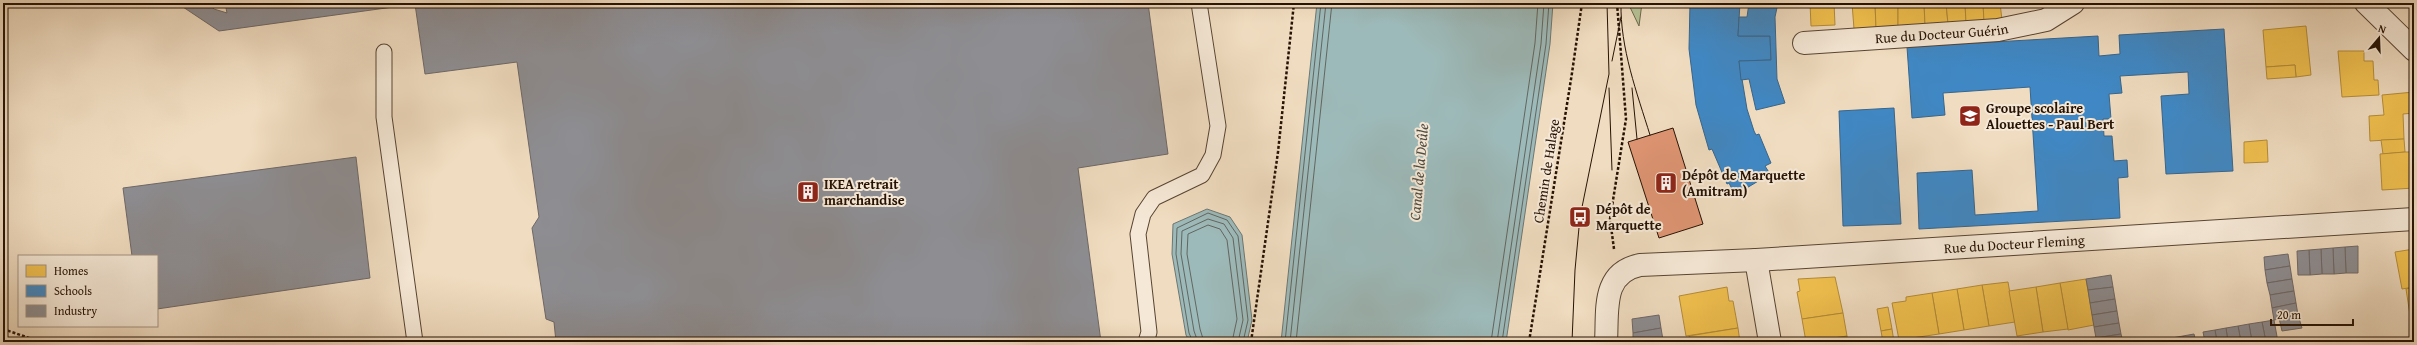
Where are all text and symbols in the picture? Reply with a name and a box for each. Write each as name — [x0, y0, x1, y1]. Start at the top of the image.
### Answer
street label: Rue du Docteur Guérin — [1874, 18, 2010, 48]
north arrow — [2359, 18, 2399, 58]
text: N — [2376, 20, 2389, 38]
place label: Groupe scolaire Alouettes - Paul Bert — [1986, 98, 2115, 134]
school or university icon: Groupe scolaire Alouettes - Paul Bert — [1957, 103, 1983, 129]
street label: Chemin de Halage — [1528, 117, 1564, 225]
water label: Canal de la Deûle — [1404, 123, 1433, 221]
place label: Dépôt de Marquette (Amitram) — [1682, 165, 1806, 201]
building icon: Dépôt de Marquette (Amitram) — [1653, 170, 1679, 196]
place label: IKEA retrait marchandise — [824, 174, 905, 210]
building icon: IKEA retrait marchandise — [795, 179, 821, 205]
place label: Dépôt de Marquette — [1596, 199, 1662, 235]
bus stop icon: Dépôt de Marquette — [1567, 204, 1593, 230]
street label: Rue du Docteur Fleming — [1943, 230, 2085, 258]
legend — [18, 255, 158, 327]
text: Homes — [54, 262, 89, 279]
text: Schools — [54, 282, 92, 299]
scale bar — [2271, 301, 2353, 327]
text: Industry — [54, 302, 97, 319]
text: 20 m — [2277, 306, 2301, 323]

